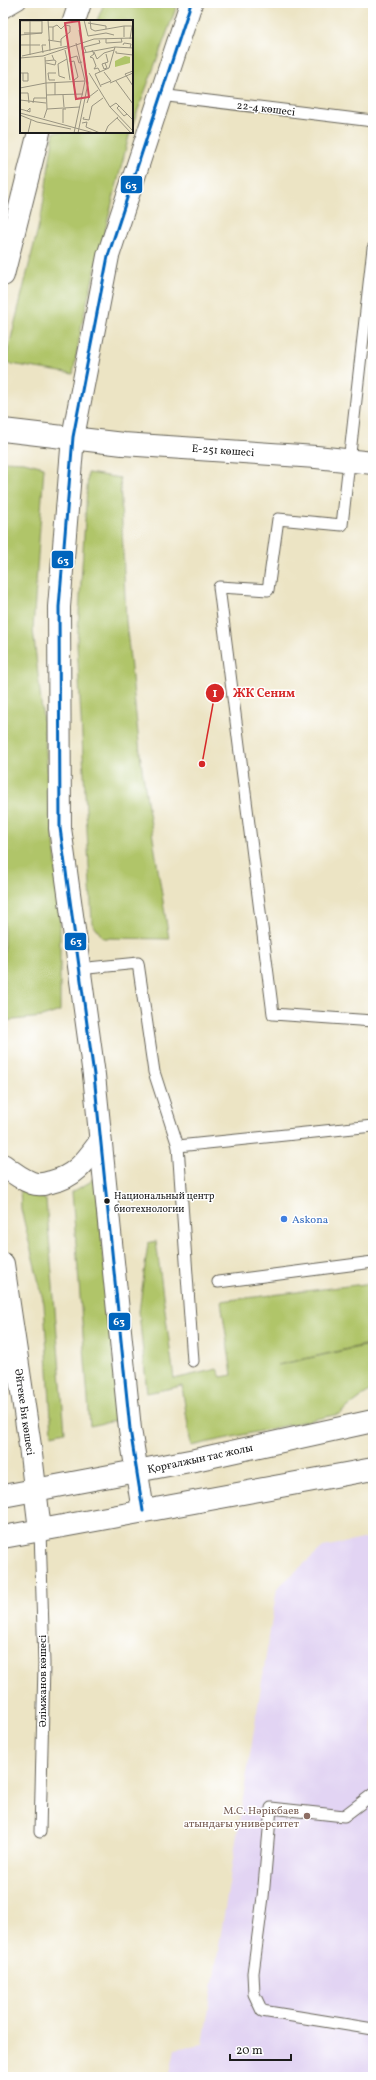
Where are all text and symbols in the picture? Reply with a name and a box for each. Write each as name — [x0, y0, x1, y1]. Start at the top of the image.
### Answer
inset map — [20, 20, 133, 133]
street label: 22-4 көшесі — [236, 98, 296, 121]
line badge: 63 — [120, 175, 143, 194]
text: 63 — [125, 179, 137, 194]
street label: Е-251 көшесі — [191, 442, 255, 461]
line badge: 63 — [51, 550, 74, 569]
text: 63 — [57, 554, 69, 569]
callout: ЖК Сеним — [205, 681, 303, 705]
text: 1 — [213, 686, 218, 702]
text: ЖК Сеним — [233, 686, 295, 702]
line badge: 63 — [64, 932, 87, 951]
text: 63 — [70, 935, 82, 950]
place label: Национальный центр биотехнологии — [114, 1189, 215, 1216]
marker: Национальный центр биотехнологии — [102, 1196, 112, 1206]
place label: Askona — [292, 1213, 329, 1228]
marker: Askona — [279, 1214, 289, 1224]
line badge: 63 — [108, 1312, 131, 1331]
text: 63 — [113, 1315, 125, 1330]
street label: Әйтеке Би көшесі — [10, 1368, 37, 1456]
street label: Қорғалжын тас жолы — [146, 1441, 255, 1478]
street label: Әлімжанов көшесі — [36, 1635, 51, 1727]
place label: М.С. Нәрікбаев атындағы университет — [184, 1804, 299, 1832]
marker: М.С. Нәрікбаев атындағы университет — [302, 1811, 312, 1821]
scale bar — [230, 2036, 291, 2062]
text: 20 m — [236, 2043, 263, 2059]

